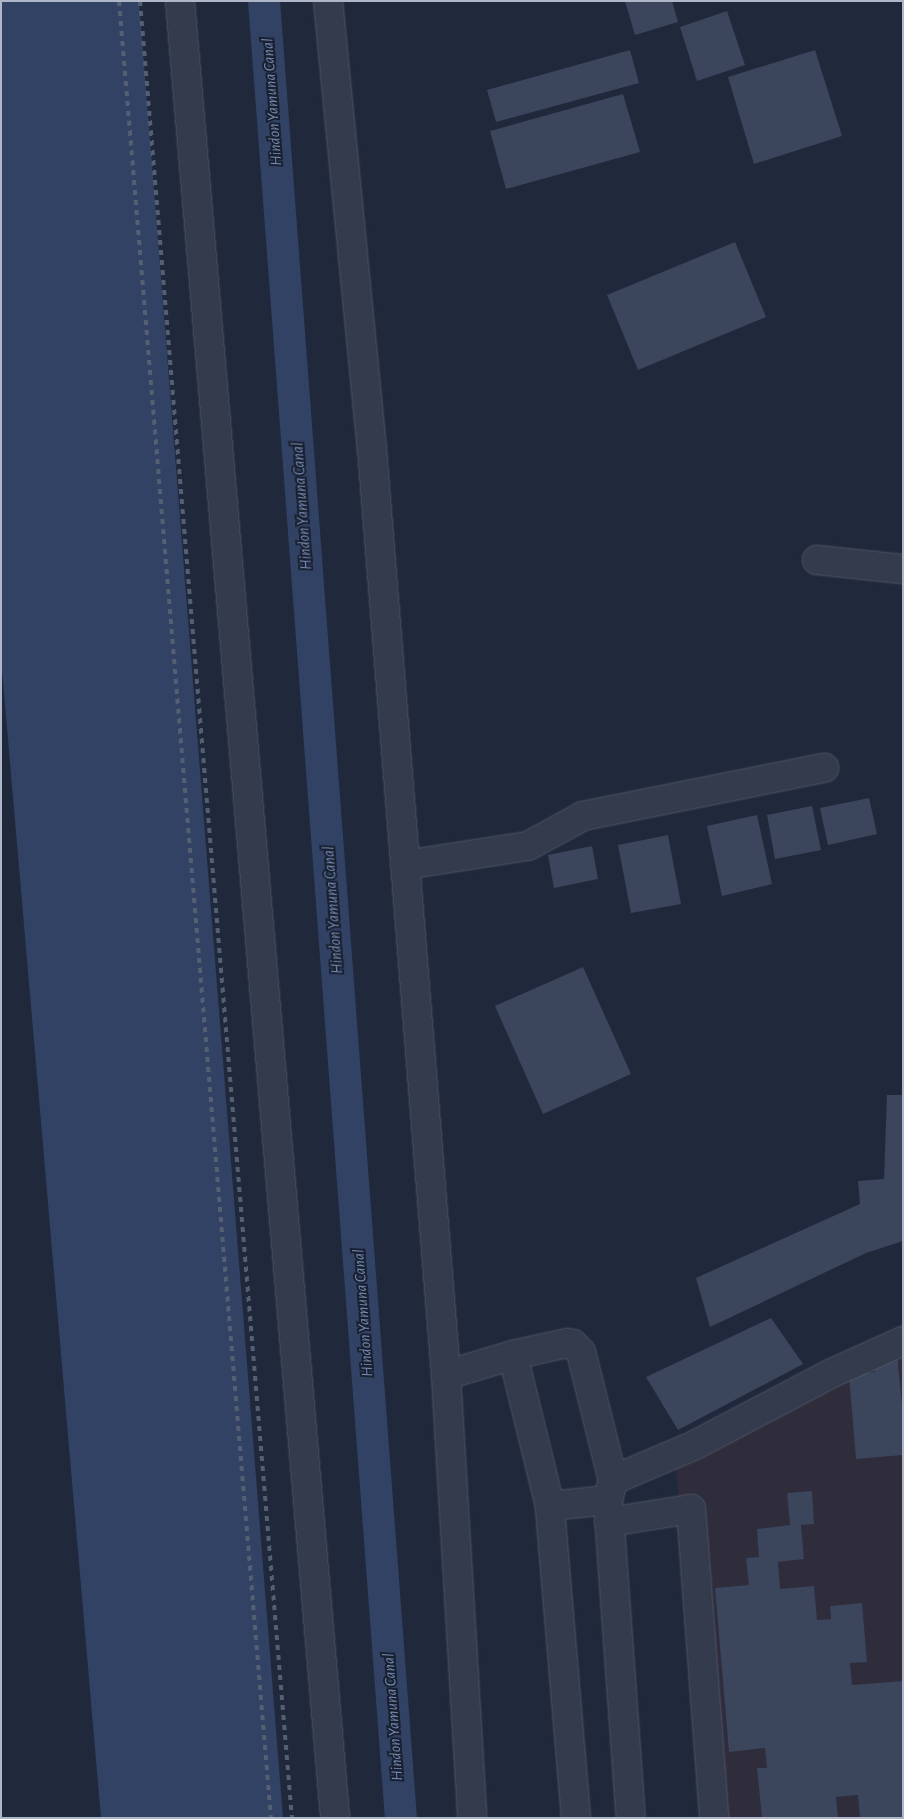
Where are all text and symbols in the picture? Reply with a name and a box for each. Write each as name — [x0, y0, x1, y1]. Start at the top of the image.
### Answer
water label: Hindon Yamuna Canal — [258, 38, 286, 166]
water label: Hindon Yamuna Canal — [288, 442, 316, 570]
water label: Hindon Yamuna Canal — [319, 846, 347, 974]
water label: Hindon Yamuna Canal — [349, 1249, 377, 1377]
water label: Hindon Yamuna Canal — [379, 1653, 407, 1781]

